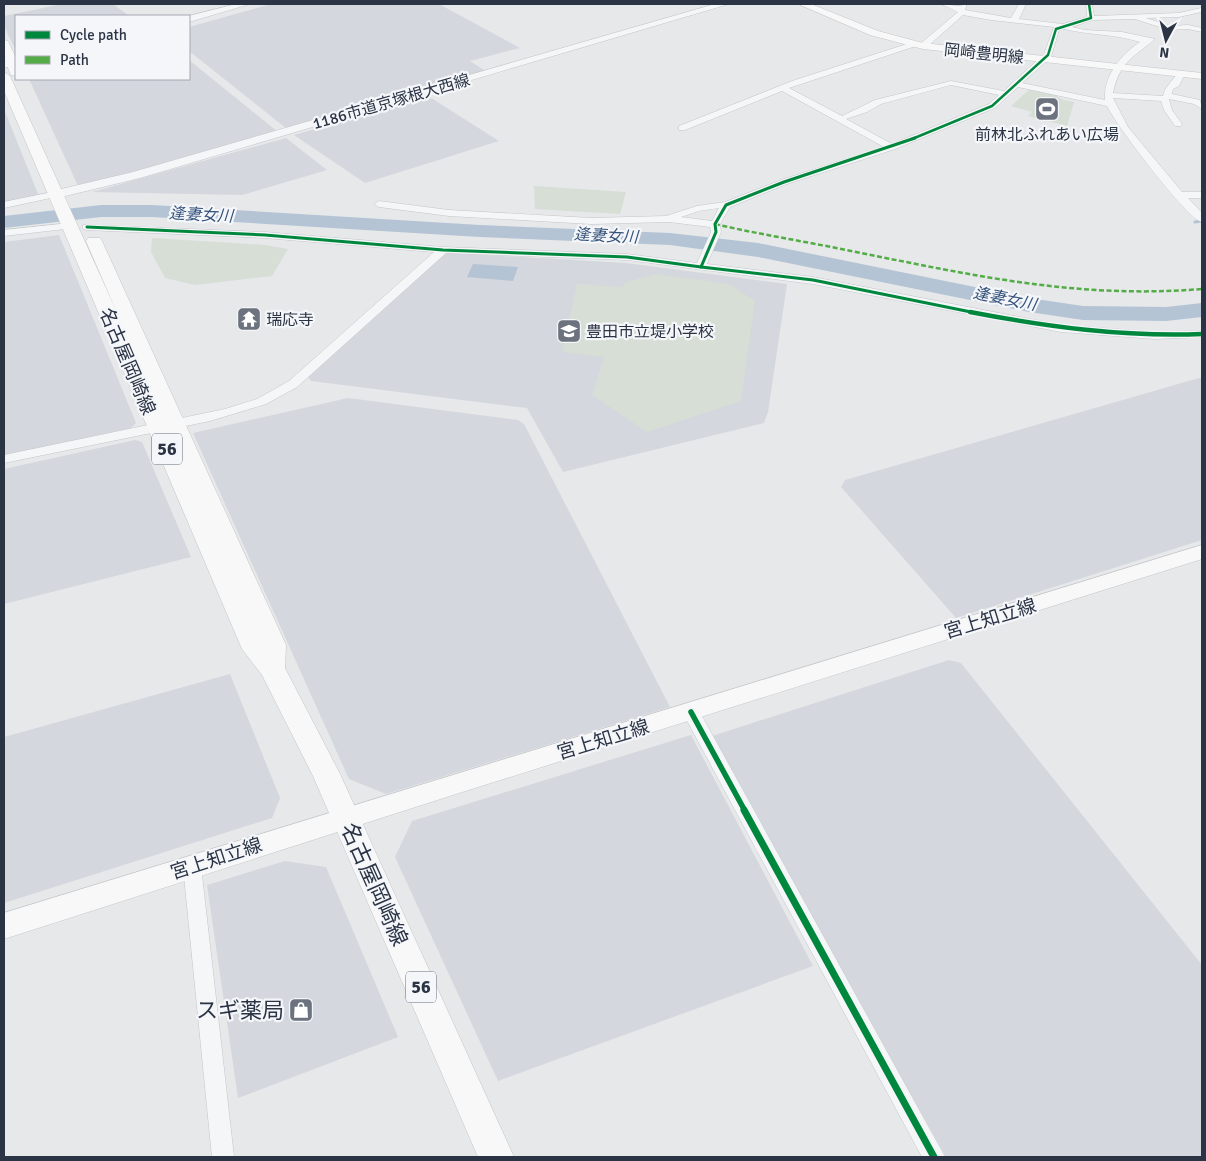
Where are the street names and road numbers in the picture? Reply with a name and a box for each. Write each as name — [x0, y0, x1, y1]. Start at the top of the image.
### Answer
street label: 岡崎豊明線 — [943, 40, 1025, 68]
street label: 1186市道京塚根大西線 — [310, 70, 472, 134]
street label: 名古屋岡崎線 — [94, 304, 160, 419]
road number: 56 — [152, 434, 182, 464]
street label: 宮上知立線 — [941, 594, 1039, 644]
street label: 宮上知立線 — [554, 715, 652, 765]
street label: 名古屋岡崎線 — [335, 818, 414, 950]
street label: 宮上知立線 — [167, 833, 265, 885]
road number: 56 — [406, 972, 436, 1002]

